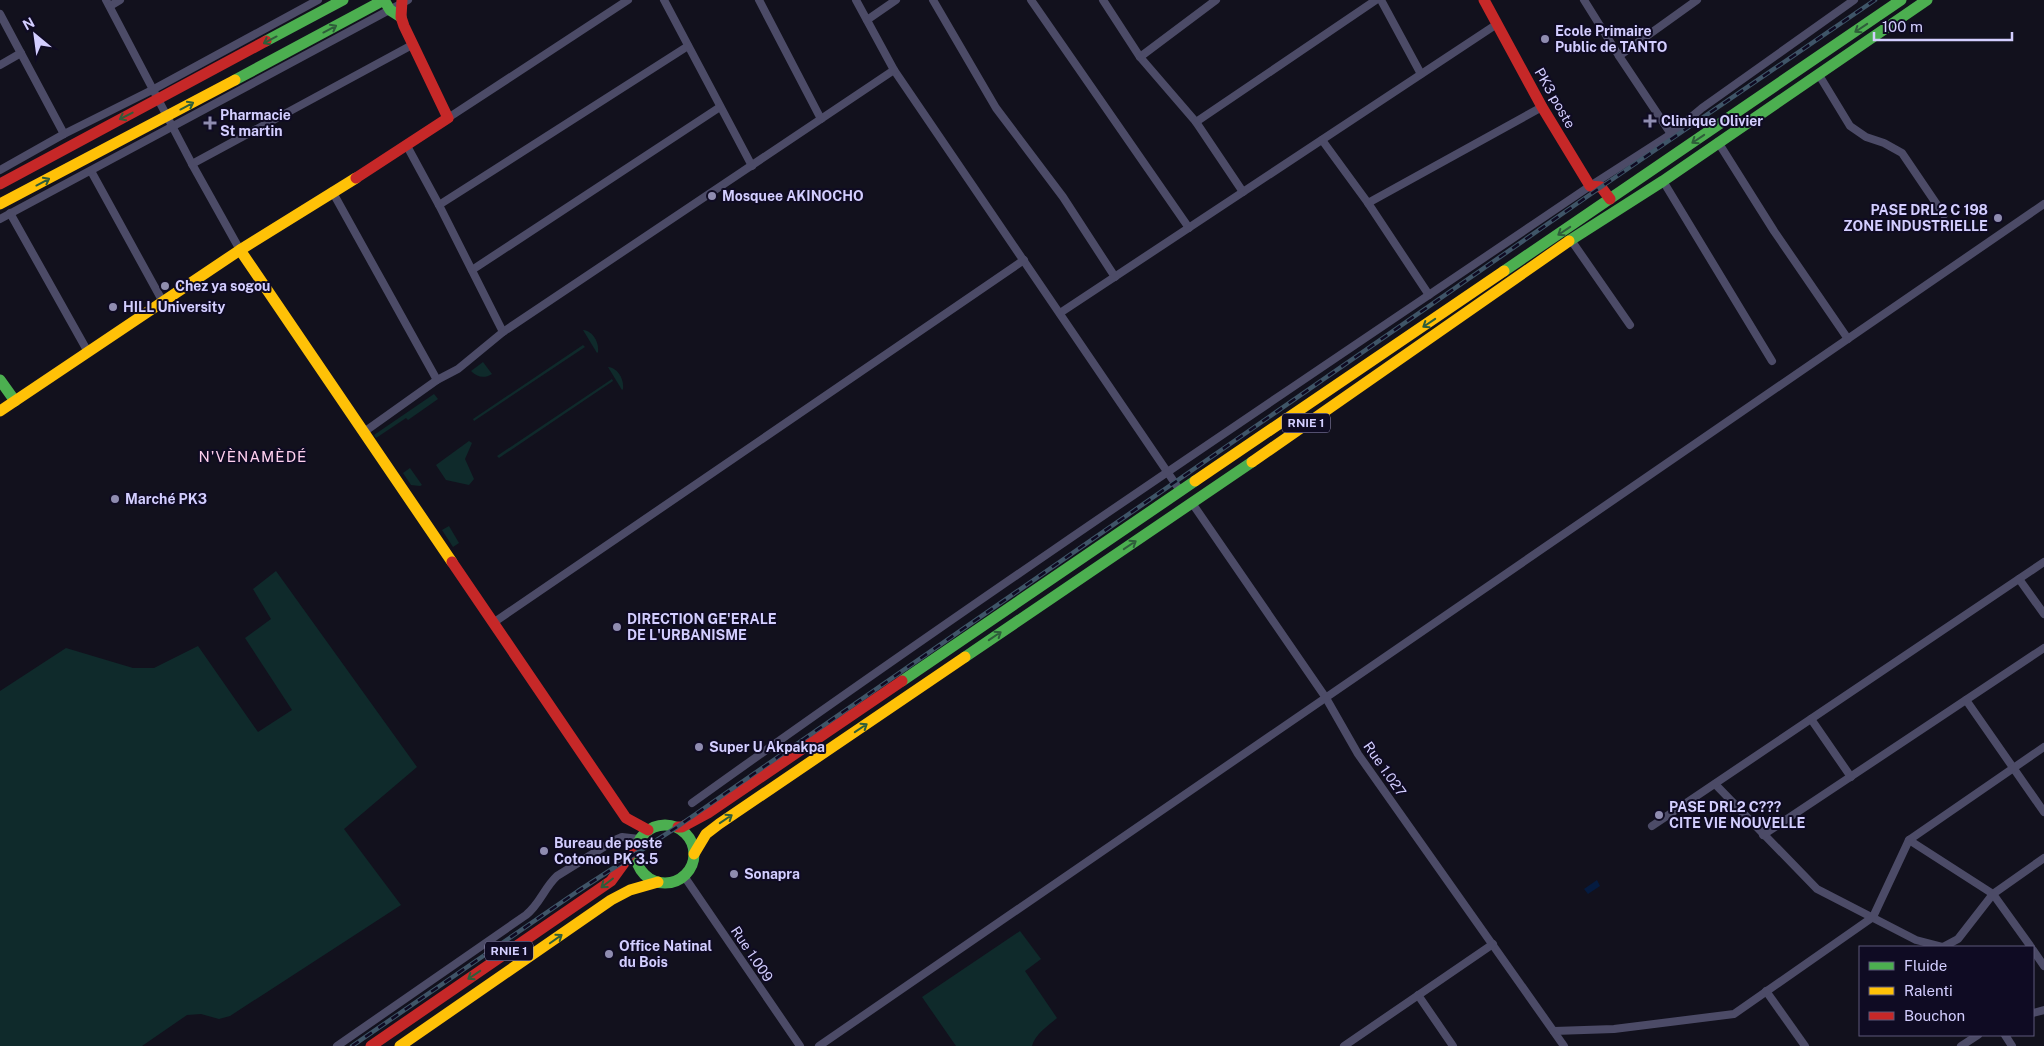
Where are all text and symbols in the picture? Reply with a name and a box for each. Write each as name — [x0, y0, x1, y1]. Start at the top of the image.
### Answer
north arrow — [10, 10, 60, 60]
scale bar — [1874, 10, 2012, 42]
text: N — [20, 14, 37, 33]
text: 100 m — [1882, 18, 1923, 35]
place label: Ecole Primaire Public de TANTO — [1555, 23, 1667, 55]
one-way arrow — [1854, 23, 1868, 33]
one-way arrow — [322, 24, 337, 33]
marker: Ecole Primaire Public de TANTO — [1539, 33, 1551, 45]
one-way arrow — [262, 35, 277, 45]
street label: PK3 poste — [1531, 65, 1579, 131]
one-way arrow — [179, 101, 194, 110]
place label: Pharmacie St martin — [220, 107, 291, 139]
one-way arrow — [119, 112, 134, 121]
place label: Clinique Olivier — [1661, 113, 1763, 129]
marker: Clinique Olivier — [1643, 114, 1657, 128]
marker: Pharmacie St martin — [204, 117, 216, 129]
one-way arrow — [1691, 134, 1705, 144]
one-way arrow — [35, 177, 50, 186]
place label: Mosquee AKINOCHO — [722, 188, 864, 204]
marker: Mosquee AKINOCHO — [706, 190, 718, 202]
place label: PASE DRL2 C 198 ZONE INDUSTRIELLE — [1843, 202, 1988, 234]
marker: PASE DRL2 C 198 ZONE INDUSTRIELLE — [1992, 212, 2004, 224]
one-way arrow — [1557, 226, 1571, 236]
place label: Chez ya sogou — [175, 278, 270, 294]
marker: Chez ya sogou — [159, 280, 171, 292]
place label: HILL University — [123, 299, 225, 315]
marker: HILL University — [107, 301, 119, 313]
one-way arrow — [1423, 318, 1437, 328]
road number: RNIE 1 — [1282, 413, 1330, 432]
district label: N'VÈNAMÈDÉ — [199, 448, 307, 465]
place label: Marché PK3 — [125, 491, 207, 507]
marker: Marché PK3 — [109, 493, 121, 505]
one-way arrow — [1122, 540, 1136, 550]
place label: DIRECTION GE'ERALE DE L'URBANISME — [627, 611, 777, 643]
marker: DIRECTION GE'ERALE DE L'URBANISME — [611, 621, 623, 633]
one-way arrow — [988, 631, 1002, 642]
one-way arrow — [854, 723, 868, 733]
place label: Super U Akpakpa — [709, 739, 825, 755]
street label: Rue 1.027 — [1360, 739, 1410, 799]
marker: Super U Akpakpa — [693, 741, 705, 753]
place label: PASE DRL2 C??? CITE VIE NOUVELLE — [1669, 799, 1806, 831]
marker: PASE DRL2 C??? CITE VIE NOUVELLE — [1653, 809, 1665, 821]
one-way arrow — [719, 814, 733, 824]
place label: Bureau de poste Cotonou PK 3.5 — [554, 835, 662, 867]
marker: Bureau de poste Cotonou PK 3.5 — [538, 845, 550, 857]
place label: Sonapra — [744, 866, 800, 882]
marker: Sonapra — [728, 868, 740, 880]
one-way arrow — [601, 877, 614, 888]
street label: Rue 1.009 — [728, 923, 776, 985]
one-way arrow — [548, 934, 562, 944]
place label: Office Natinal du Bois — [619, 938, 713, 970]
road number: RNIE 1 — [485, 941, 533, 960]
legend — [1859, 946, 2034, 1036]
marker: Office Natinal du Bois — [603, 948, 615, 960]
text: Fluide — [1904, 957, 1947, 974]
one-way arrow — [467, 970, 481, 980]
text: Ralenti — [1904, 982, 1953, 999]
text: Bouchon — [1904, 1007, 1965, 1024]

